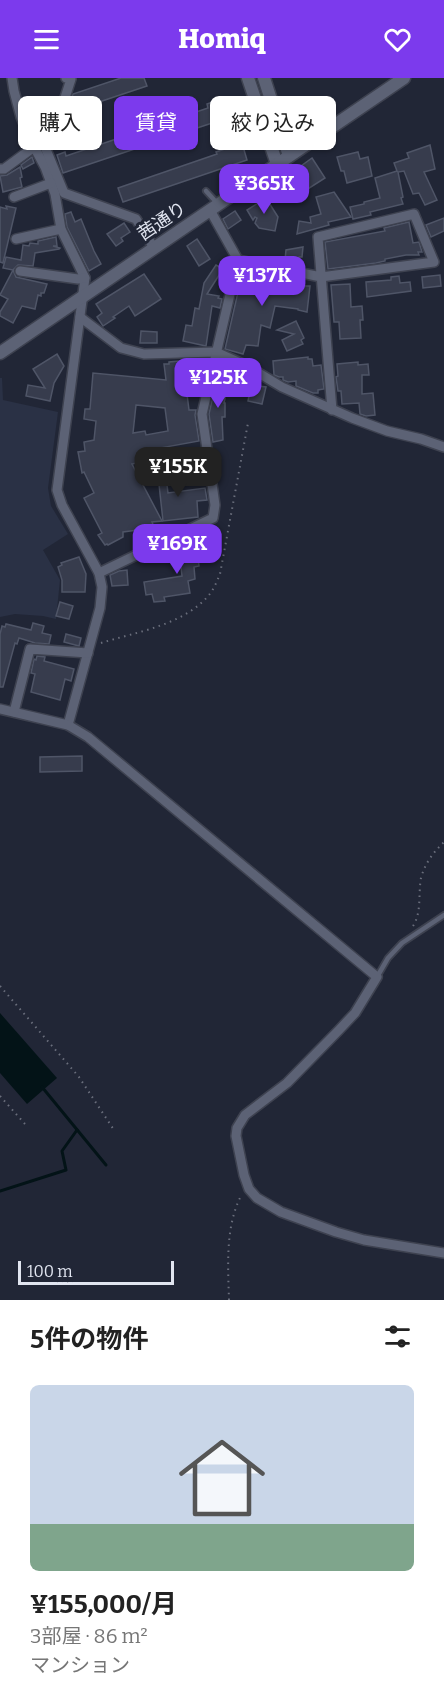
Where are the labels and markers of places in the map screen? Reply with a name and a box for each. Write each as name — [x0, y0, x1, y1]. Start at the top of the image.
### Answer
pin: ¥365K — [222, 164, 306, 215]
pin: ¥137K — [220, 256, 304, 307]
pin: ¥125K — [176, 358, 260, 409]
pin: ¥155K — [136, 447, 220, 498]
pin: ¥169K — [135, 524, 219, 575]

